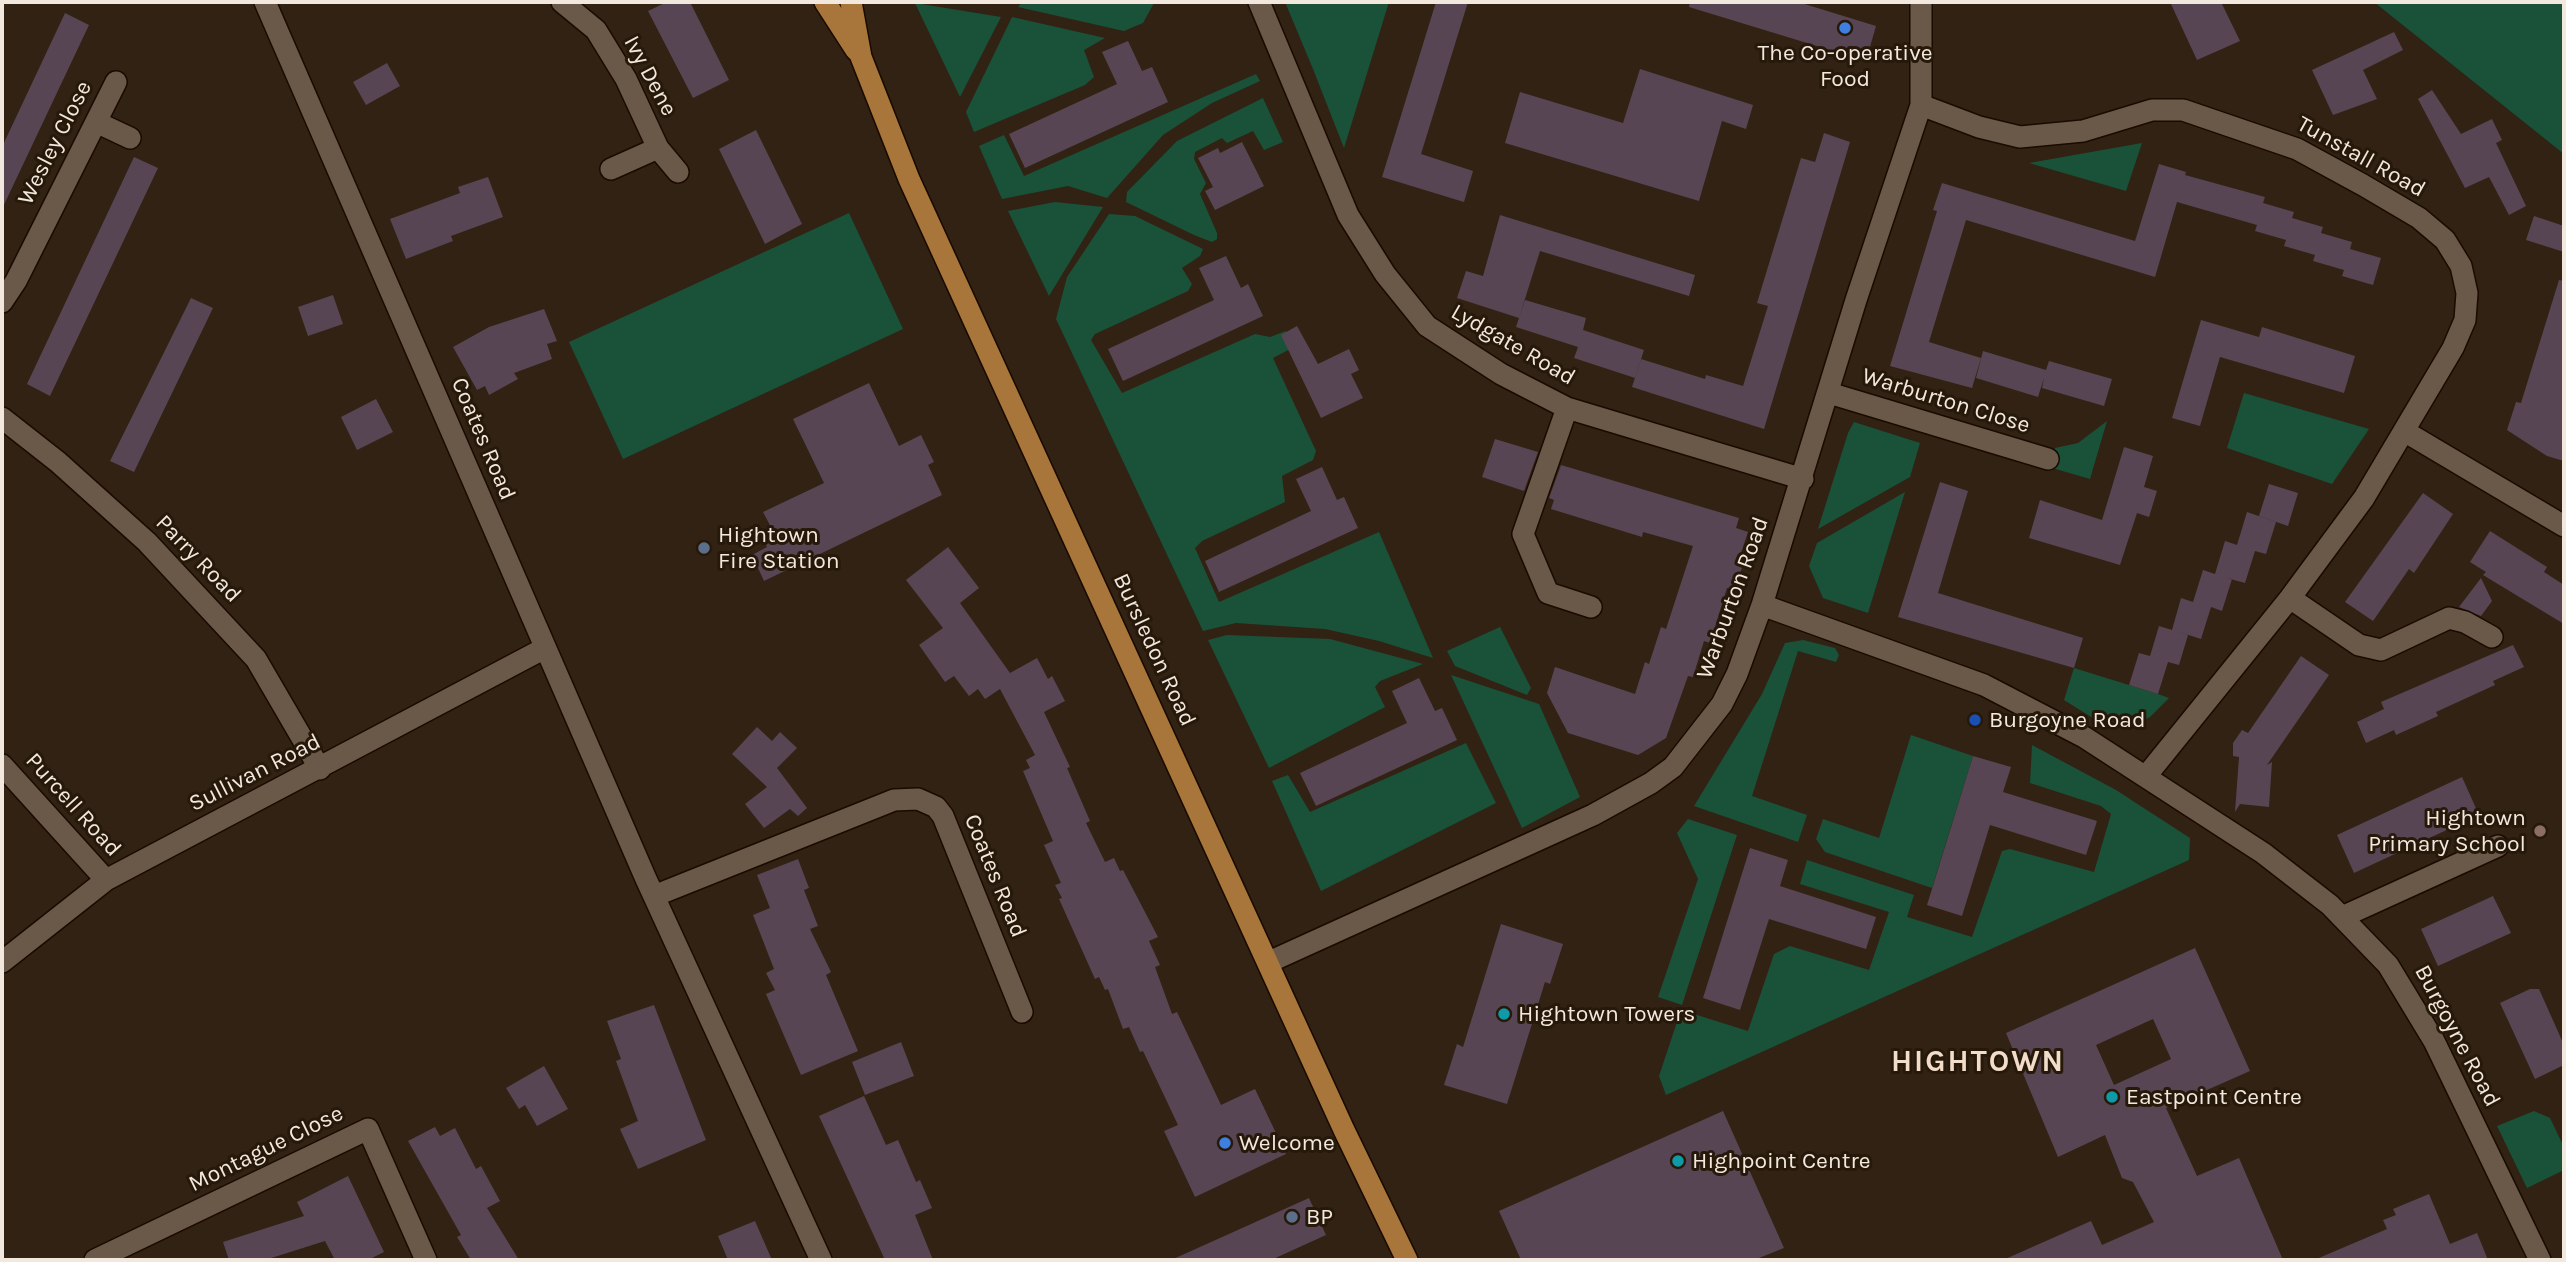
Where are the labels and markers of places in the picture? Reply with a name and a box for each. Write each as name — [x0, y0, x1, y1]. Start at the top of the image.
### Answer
marker: The Co-operative Food — [1837, 20, 1853, 36]
place label: The Co-operative Food — [1757, 39, 1933, 93]
place label: Hightown Fire Station — [718, 521, 840, 575]
marker: Hightown Fire Station — [696, 540, 712, 556]
place label: Burgoyne Road — [1989, 706, 2146, 734]
marker: Burgoyne Road — [1967, 712, 1983, 728]
place label: Hightown Primary School — [2368, 804, 2526, 858]
marker: Hightown Primary School — [2532, 823, 2548, 839]
place label: Hightown Towers — [1518, 1000, 1695, 1028]
marker: Hightown Towers — [1496, 1006, 1512, 1022]
place label: Eastpoint Centre — [2126, 1083, 2302, 1111]
marker: Eastpoint Centre — [2104, 1089, 2120, 1105]
place label: Welcome — [1239, 1129, 1335, 1157]
marker: Welcome — [1217, 1135, 1233, 1151]
place label: Highpoint Centre — [1692, 1147, 1871, 1175]
marker: Highpoint Centre — [1670, 1153, 1686, 1169]
place label: BP — [1306, 1203, 1333, 1231]
marker: BP — [1284, 1209, 1300, 1225]

